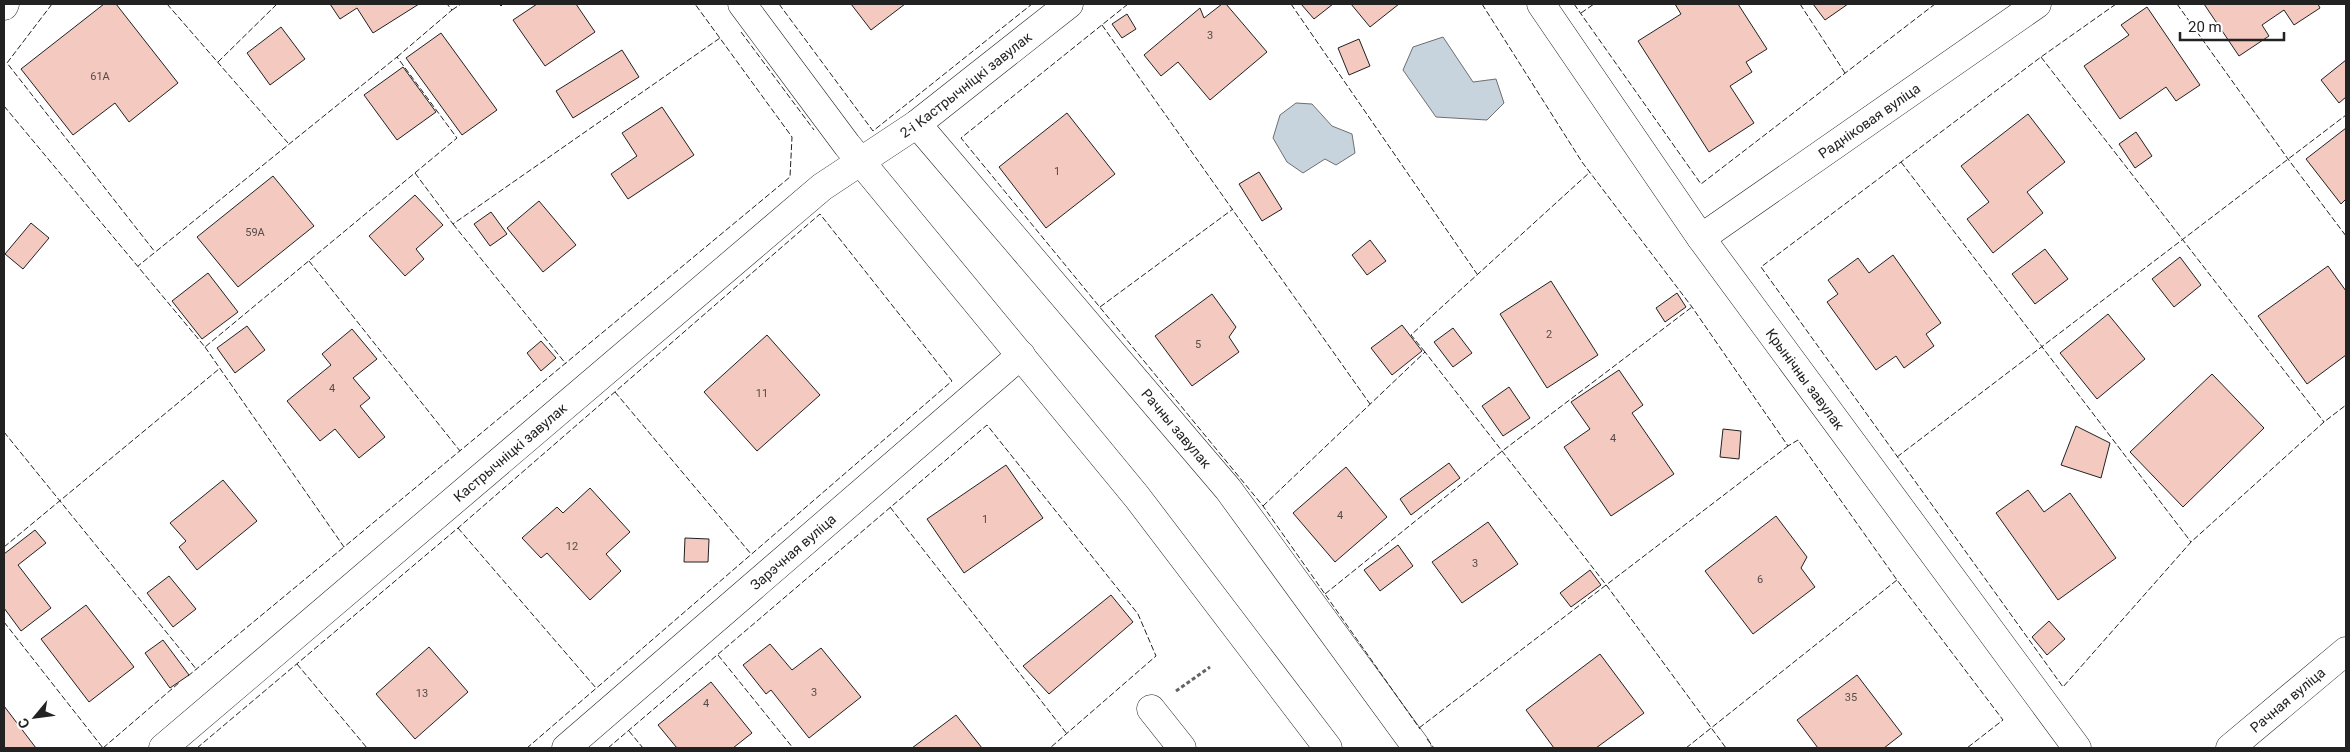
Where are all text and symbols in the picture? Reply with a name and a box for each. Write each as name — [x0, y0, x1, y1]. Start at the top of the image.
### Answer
scale bar — [2180, 10, 2284, 42]
text: 20 m — [2188, 18, 2222, 36]
street label: 2-і Кастрычніцкі завулак — [897, 28, 1035, 141]
house number: 3 — [1207, 29, 1213, 42]
house number: 61А — [90, 70, 111, 83]
street label: Радніковая вуліца — [1815, 80, 1923, 162]
house number: 1 — [1054, 165, 1060, 178]
house number: 59А — [245, 226, 266, 239]
street label: Крынічны завулак — [1763, 326, 1848, 433]
house number: 2 — [1546, 328, 1552, 341]
house number: 5 — [1195, 338, 1201, 351]
house number: 4 — [329, 382, 335, 395]
street label: Рачны завулак — [1138, 386, 1215, 472]
house number: 11 — [756, 387, 768, 400]
street label: Кастрычніцкі завулак — [450, 399, 570, 505]
house number: 4 — [1610, 432, 1616, 445]
house number: 4 — [1337, 509, 1343, 522]
street label: Зарэчная вуліца — [747, 511, 839, 593]
house number: 1 — [982, 513, 988, 526]
house number: 12 — [566, 540, 578, 553]
house number: 3 — [1472, 557, 1478, 570]
house number: 6 — [1757, 573, 1763, 586]
street label: Рачная вуліца — [2247, 664, 2328, 736]
house number: 3 — [811, 686, 817, 699]
house number: 13 — [416, 687, 428, 700]
house number: 35 — [1845, 691, 1857, 704]
north arrow — [10, 692, 60, 742]
house number: 4 — [703, 697, 709, 710]
text: С — [14, 715, 33, 731]

